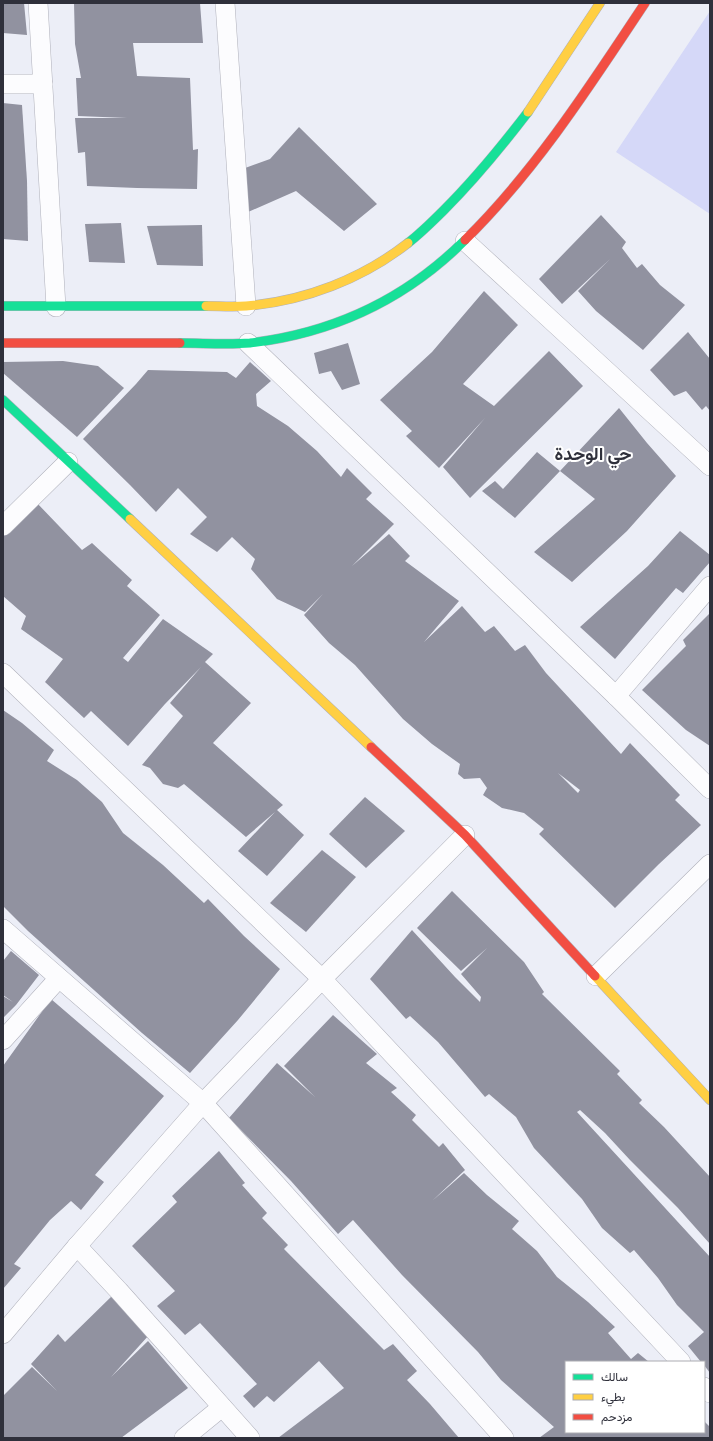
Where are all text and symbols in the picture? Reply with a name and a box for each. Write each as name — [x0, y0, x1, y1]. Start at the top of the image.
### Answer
district label: حي الوحدة — [554, 443, 632, 469]
legend — [565, 1361, 705, 1433]
text: سالك — [601, 1370, 628, 1384]
text: بطيء — [601, 1390, 625, 1407]
text: مزدحم — [601, 1410, 632, 1425]

